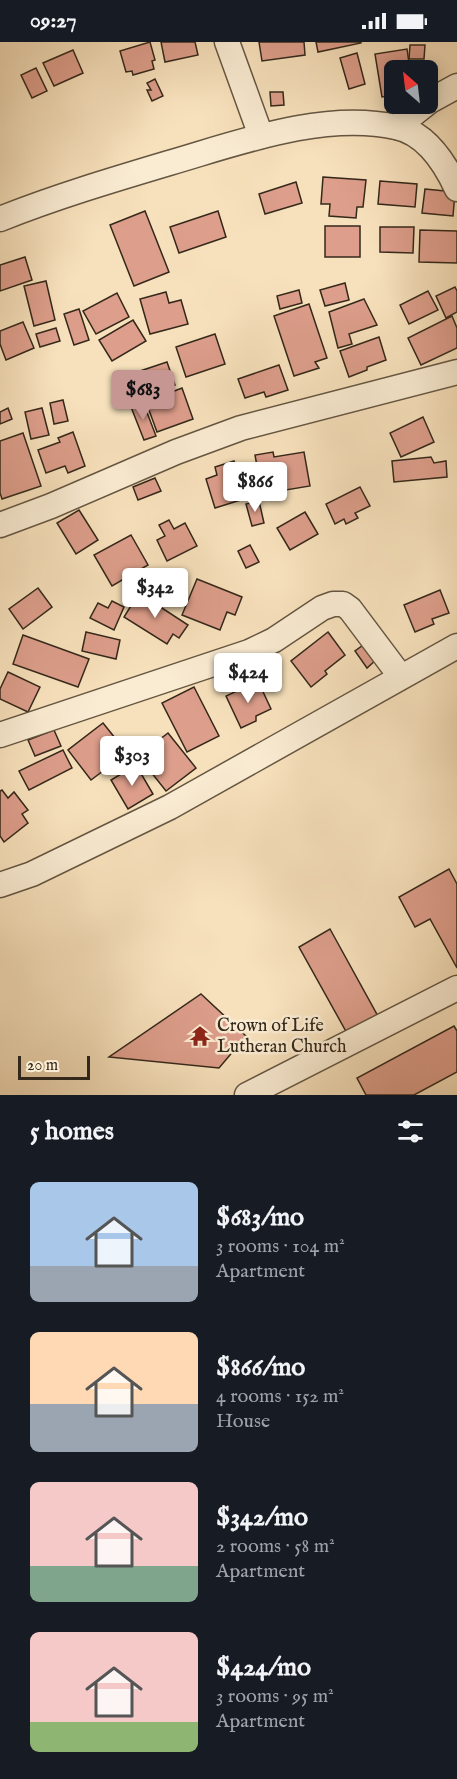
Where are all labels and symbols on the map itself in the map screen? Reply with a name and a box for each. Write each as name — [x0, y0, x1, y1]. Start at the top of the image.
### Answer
north arrow — [384, 60, 438, 114]
pin: $683 — [107, 370, 179, 421]
pin: $866 — [219, 462, 291, 513]
pin: $342 — [119, 568, 191, 619]
pin: $424 — [212, 653, 284, 704]
pin: $303 — [96, 736, 168, 787]
place label: Crown of Life Lutheran Church — [217, 1015, 347, 1059]
temple icon: Crown of Life Lutheran Church — [188, 1024, 212, 1048]
scale bar — [18, 1053, 90, 1080]

